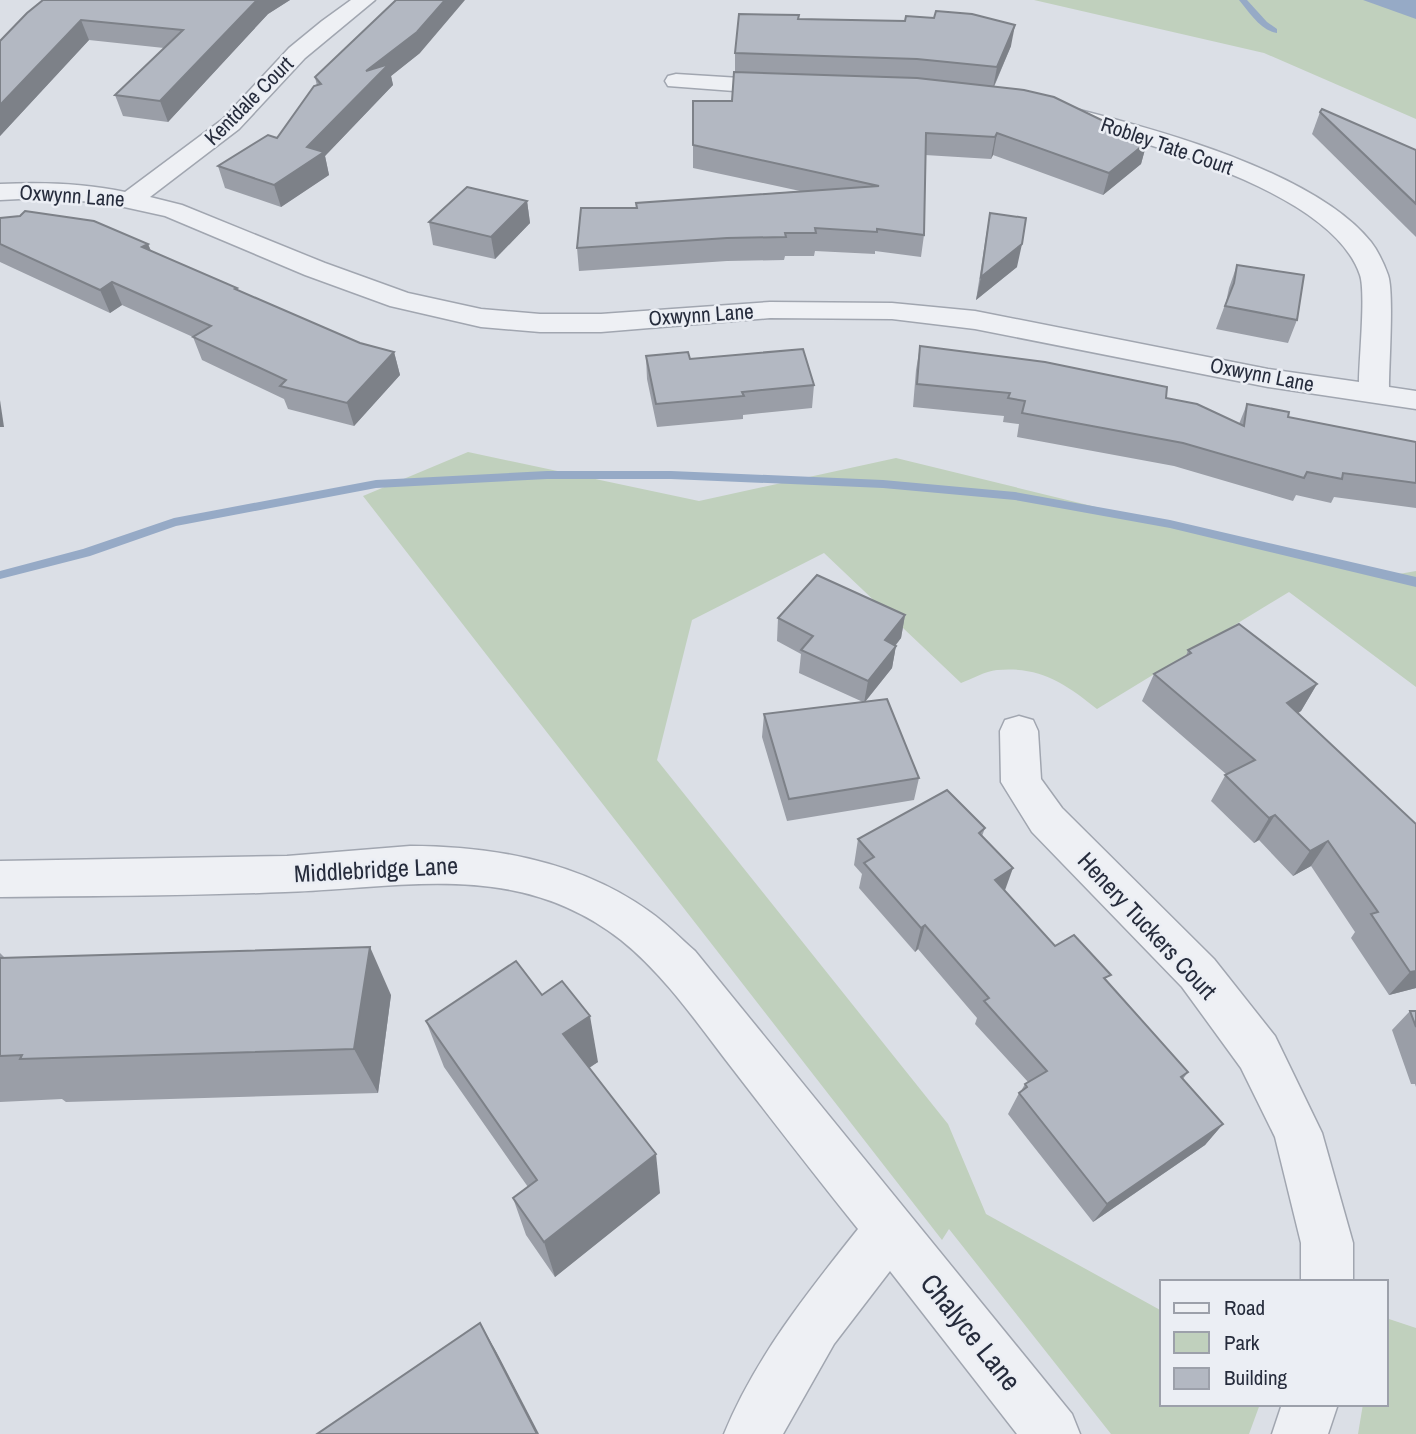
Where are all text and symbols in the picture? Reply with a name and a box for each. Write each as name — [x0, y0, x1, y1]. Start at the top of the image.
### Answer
street label: Kentdale Court — [198, 50, 300, 152]
street label: Robley Tate Court — [1097, 109, 1237, 182]
street label: Oxwynn Lane — [19, 177, 126, 214]
street label: Oxwynn Lane — [647, 296, 754, 333]
street label: Oxwynn Lane — [1208, 350, 1317, 399]
street label: Henery Tuckers Court — [1071, 845, 1225, 1006]
street label: Middlebridge Lane — [293, 849, 459, 889]
street label: Chalyce Lane — [912, 1265, 1030, 1399]
legend — [1160, 1280, 1388, 1406]
text: Road — [1224, 1293, 1265, 1322]
text: Park — [1224, 1328, 1260, 1357]
text: Building — [1224, 1363, 1288, 1392]

